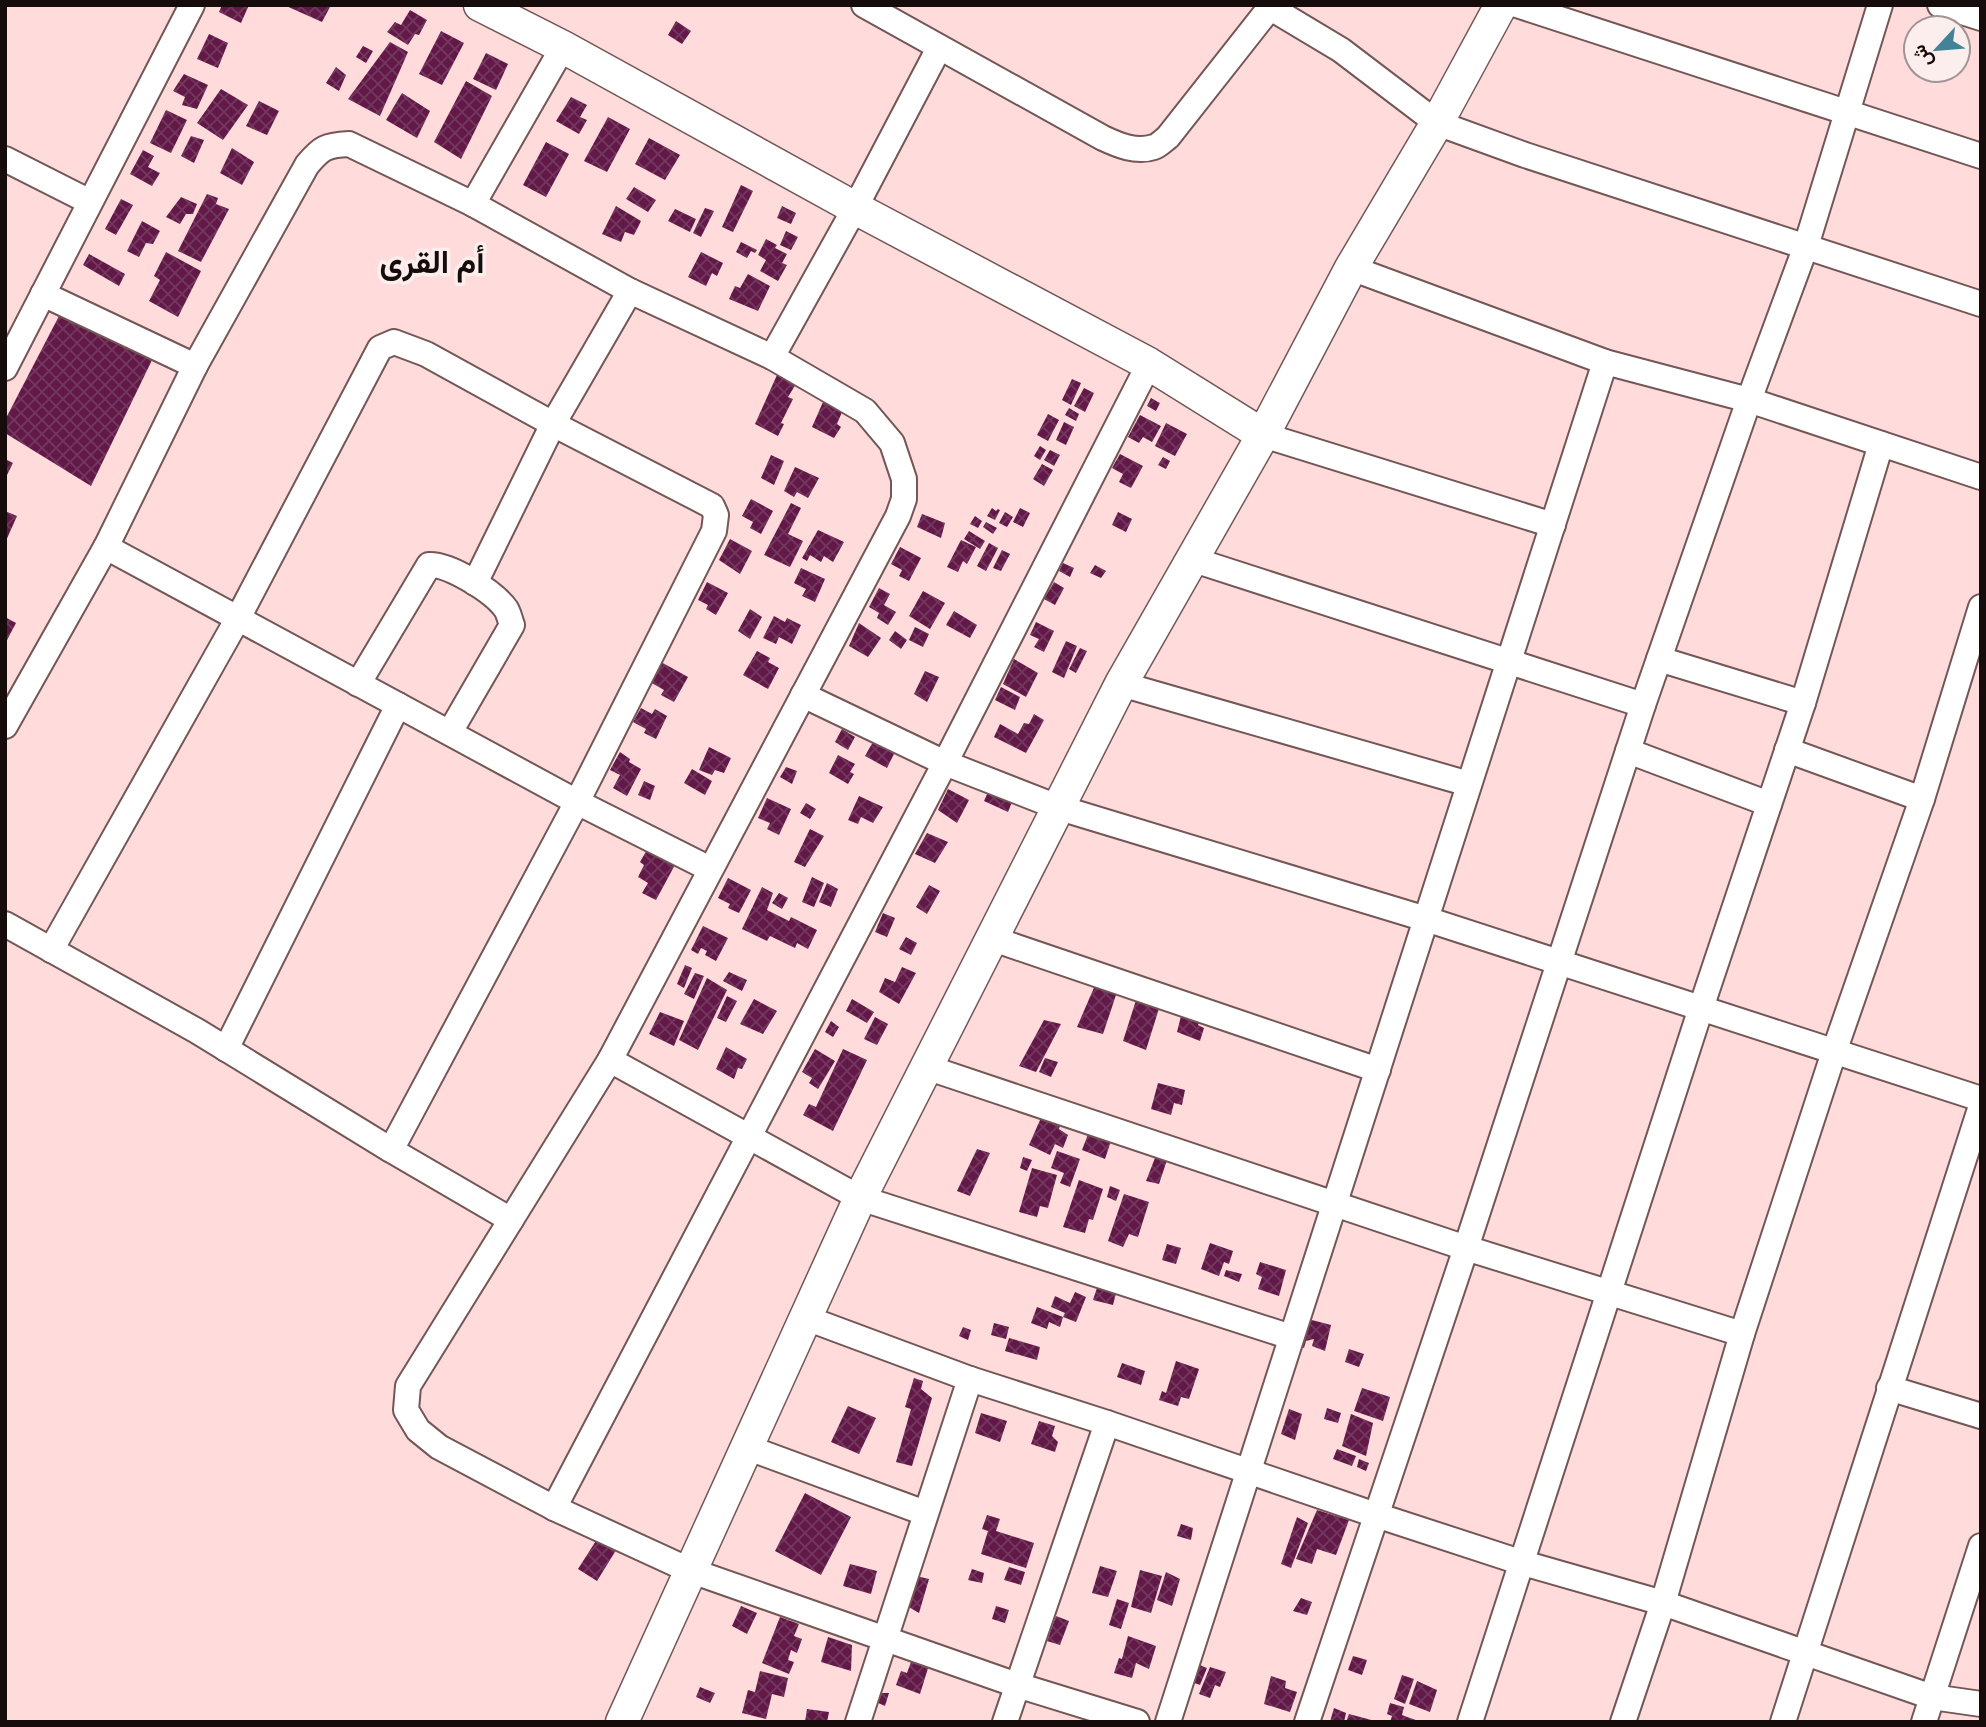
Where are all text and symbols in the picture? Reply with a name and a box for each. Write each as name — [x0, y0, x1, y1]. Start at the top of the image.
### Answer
north arrow — [1902, 14, 1972, 84]
text: ش — [1904, 41, 1938, 73]
district label: أم القرى — [379, 238, 485, 283]

